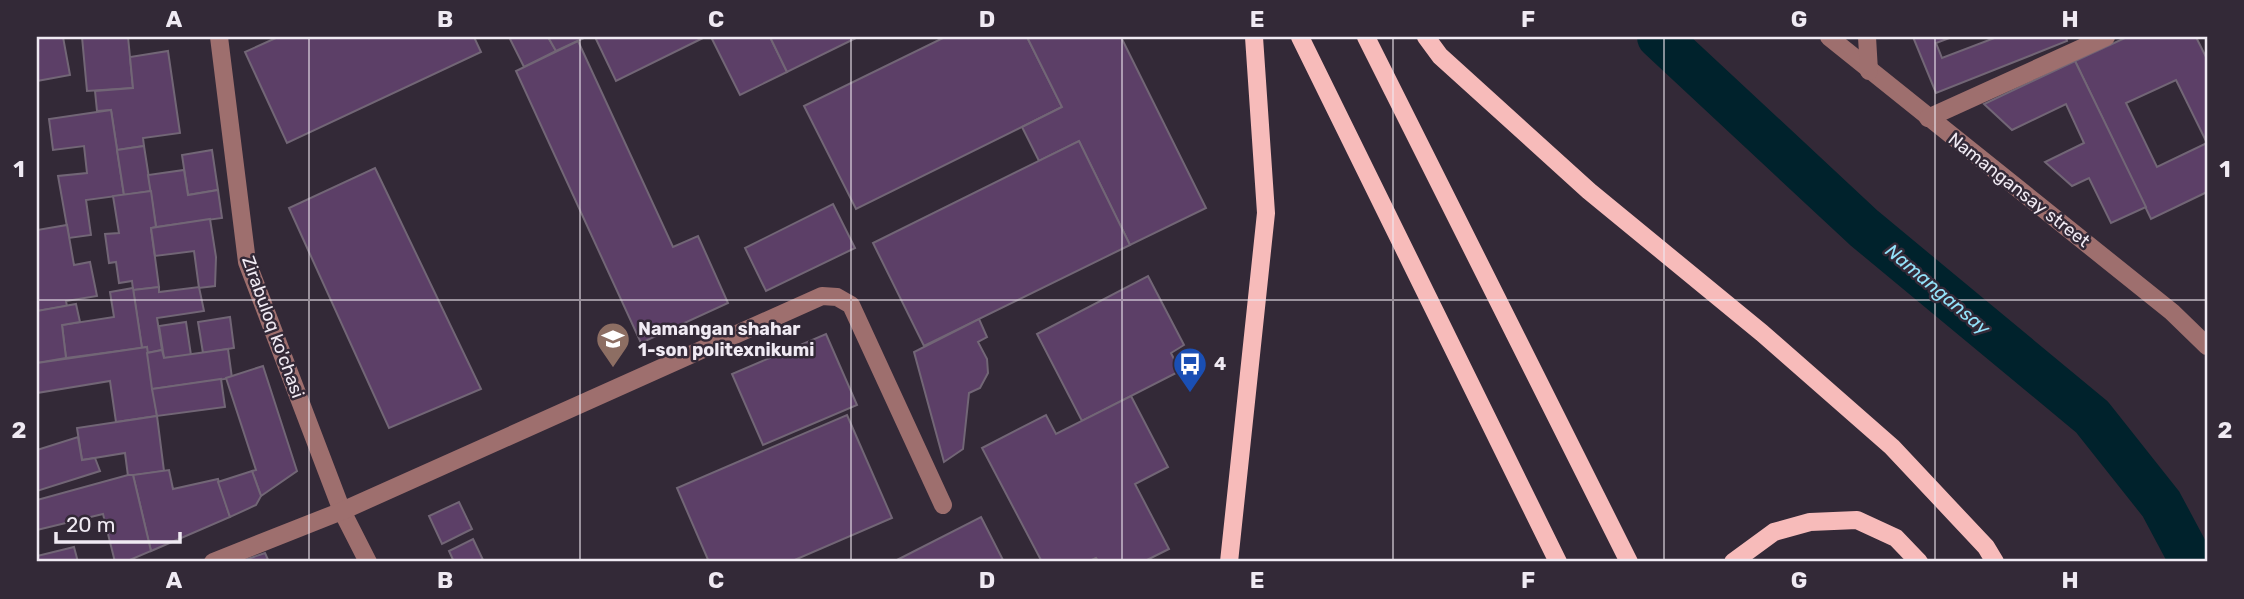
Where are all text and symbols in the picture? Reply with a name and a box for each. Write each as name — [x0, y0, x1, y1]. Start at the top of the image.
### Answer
text: A — [166, 5, 183, 33]
text: B — [437, 5, 453, 33]
text: C — [708, 5, 724, 33]
text: D — [979, 5, 995, 33]
text: E — [1250, 5, 1264, 33]
text: F — [1521, 5, 1535, 33]
text: G — [1791, 5, 1807, 33]
text: H — [2061, 5, 2079, 33]
street label: Namangansay street — [1944, 128, 2094, 252]
text: 1 — [13, 155, 25, 183]
text: 1 — [2219, 155, 2231, 183]
water label: Namangansay — [1881, 239, 1995, 340]
street label: Zirabuloq ko'chasi — [237, 253, 309, 401]
place label: Namangan shahar 1-son politexnikumi — [638, 318, 814, 361]
school or university icon: Namangan shahar 1-son politexnikumi — [594, 320, 632, 369]
bus stop icon: 4 — [1171, 345, 1209, 394]
place label: 4 — [1214, 353, 1226, 375]
text: 2 — [12, 416, 26, 444]
text: 2 — [2218, 416, 2232, 444]
scale bar — [56, 501, 180, 545]
text: 20 m — [66, 512, 115, 537]
text: A — [166, 566, 183, 594]
text: B — [437, 566, 453, 594]
text: C — [708, 566, 724, 594]
text: D — [979, 566, 995, 594]
text: E — [1250, 566, 1264, 594]
text: F — [1521, 566, 1535, 594]
text: G — [1791, 566, 1807, 594]
text: H — [2061, 566, 2079, 594]

